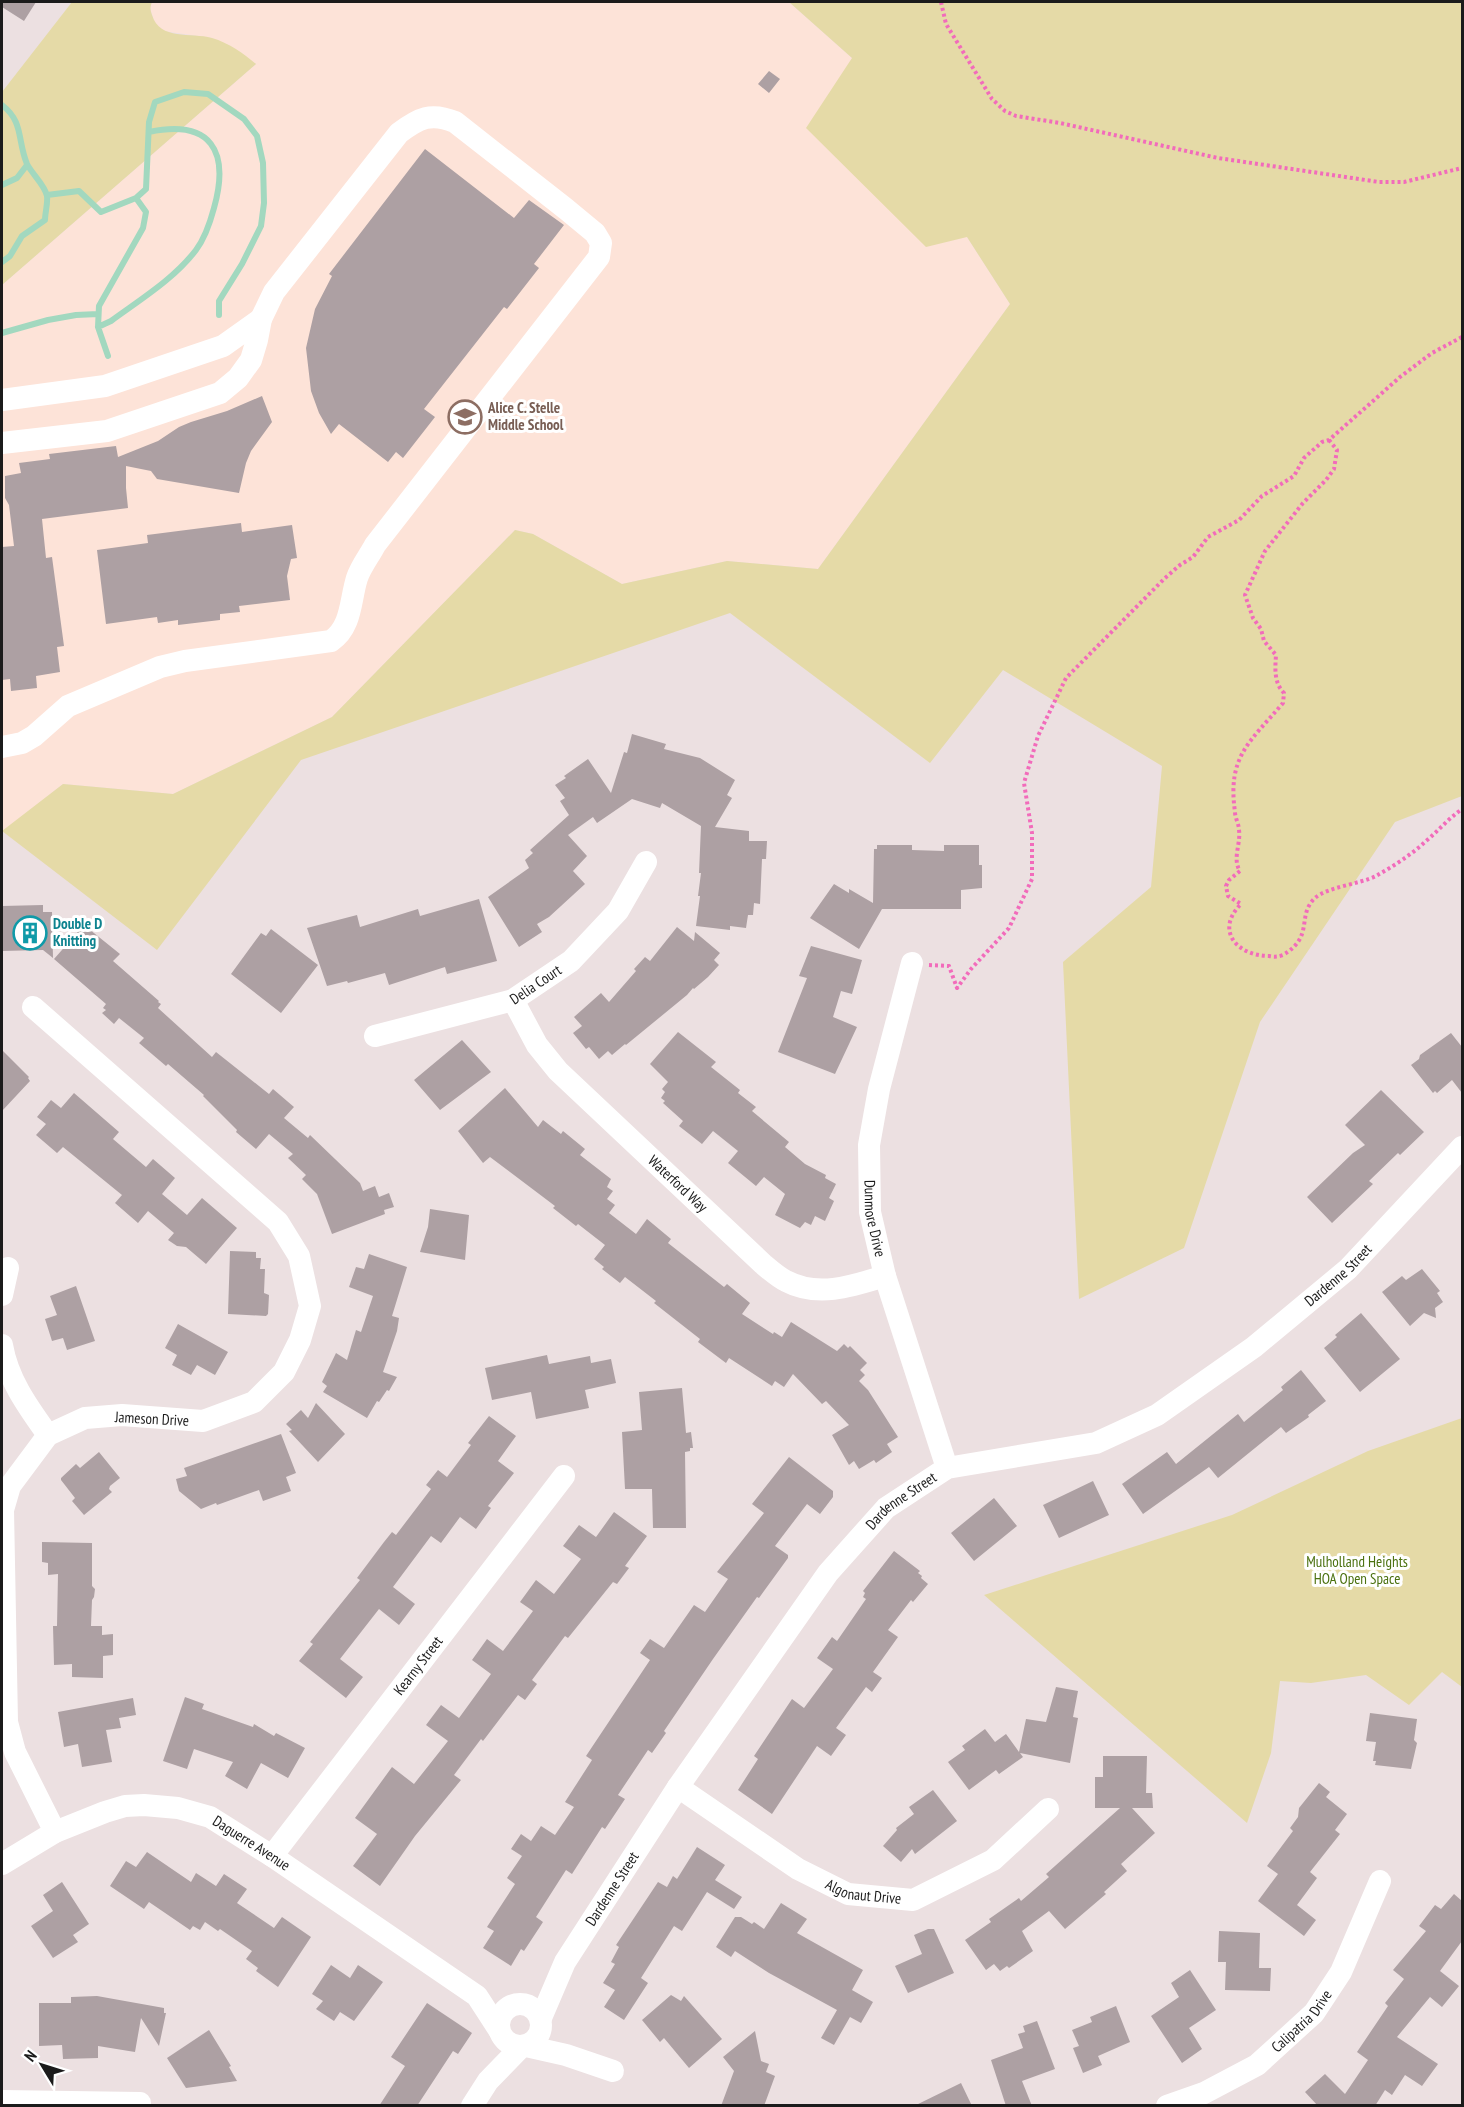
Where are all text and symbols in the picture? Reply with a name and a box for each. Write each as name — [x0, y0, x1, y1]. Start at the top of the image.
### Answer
place label: Alice C. Stelle Middle School — [487, 398, 564, 434]
school or university icon: Alice C. Stelle Middle School — [447, 399, 483, 435]
place label: Double D Knitting — [53, 914, 102, 950]
building icon: Double D Knitting — [12, 915, 48, 951]
street label: Delia Court — [506, 960, 565, 1008]
street label: Waterford Way — [644, 1151, 712, 1216]
street label: Dunmore Drive — [861, 1180, 890, 1259]
street label: Dardenne Street — [1300, 1240, 1376, 1310]
street label: Jameson Drive — [114, 1407, 190, 1430]
street label: Dardenne Street — [861, 1468, 940, 1533]
park label: Mulholland Heights HOA Open Space — [1306, 1552, 1408, 1588]
street label: Kearny Street — [389, 1632, 446, 1699]
street label: Daguerre Avenue — [209, 1811, 294, 1875]
street label: Dardenne Street — [581, 1848, 643, 1929]
street label: Algonaut Drive — [823, 1874, 902, 1908]
street label: Calipatria Drive — [1267, 1986, 1336, 2056]
north arrow — [12, 2035, 72, 2095]
text: N — [20, 2046, 41, 2065]

